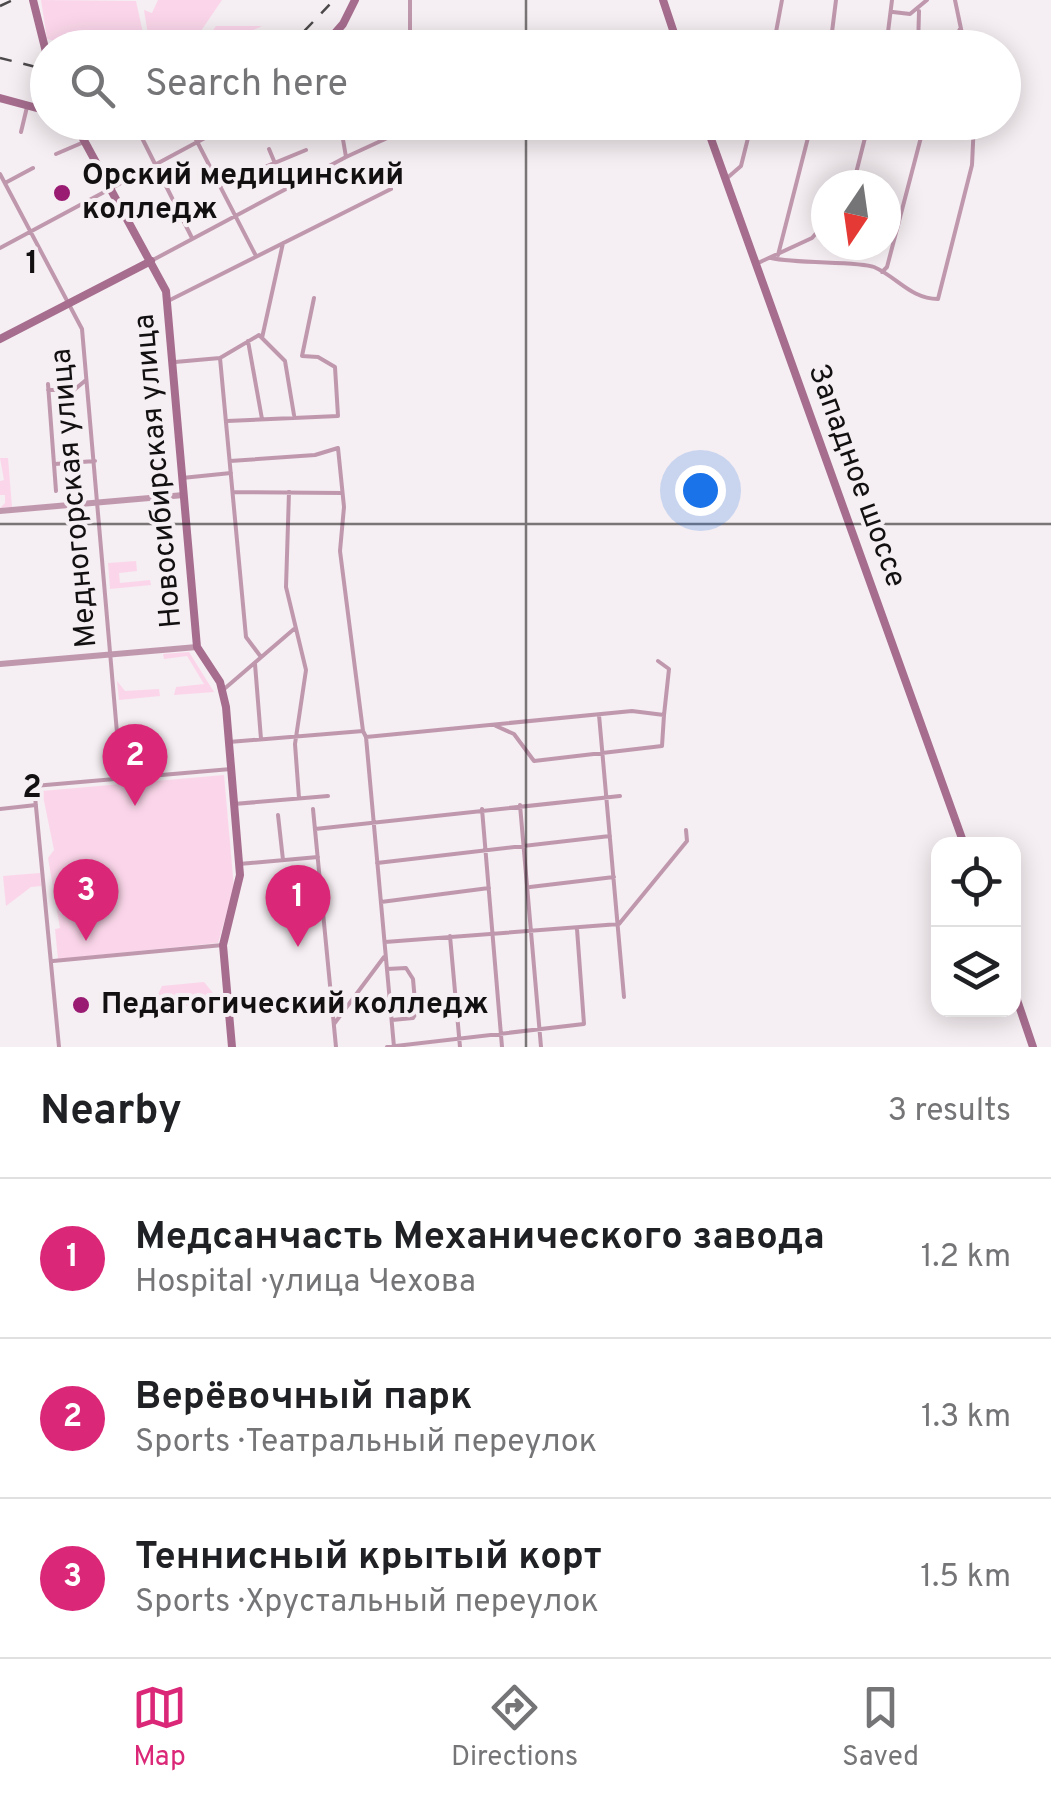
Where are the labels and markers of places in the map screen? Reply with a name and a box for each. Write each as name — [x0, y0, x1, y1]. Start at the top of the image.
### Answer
place label: Орский медицинский колледж — [82, 158, 404, 229]
marker: Орский медицинский колледж — [51, 182, 73, 204]
pin: 2 — [102, 724, 168, 806]
pin: 3 — [54, 858, 118, 941]
pin: 1 — [266, 864, 330, 947]
place label: Педагогический колледж — [101, 987, 489, 1024]
marker: Педагогический колледж — [70, 994, 92, 1016]

